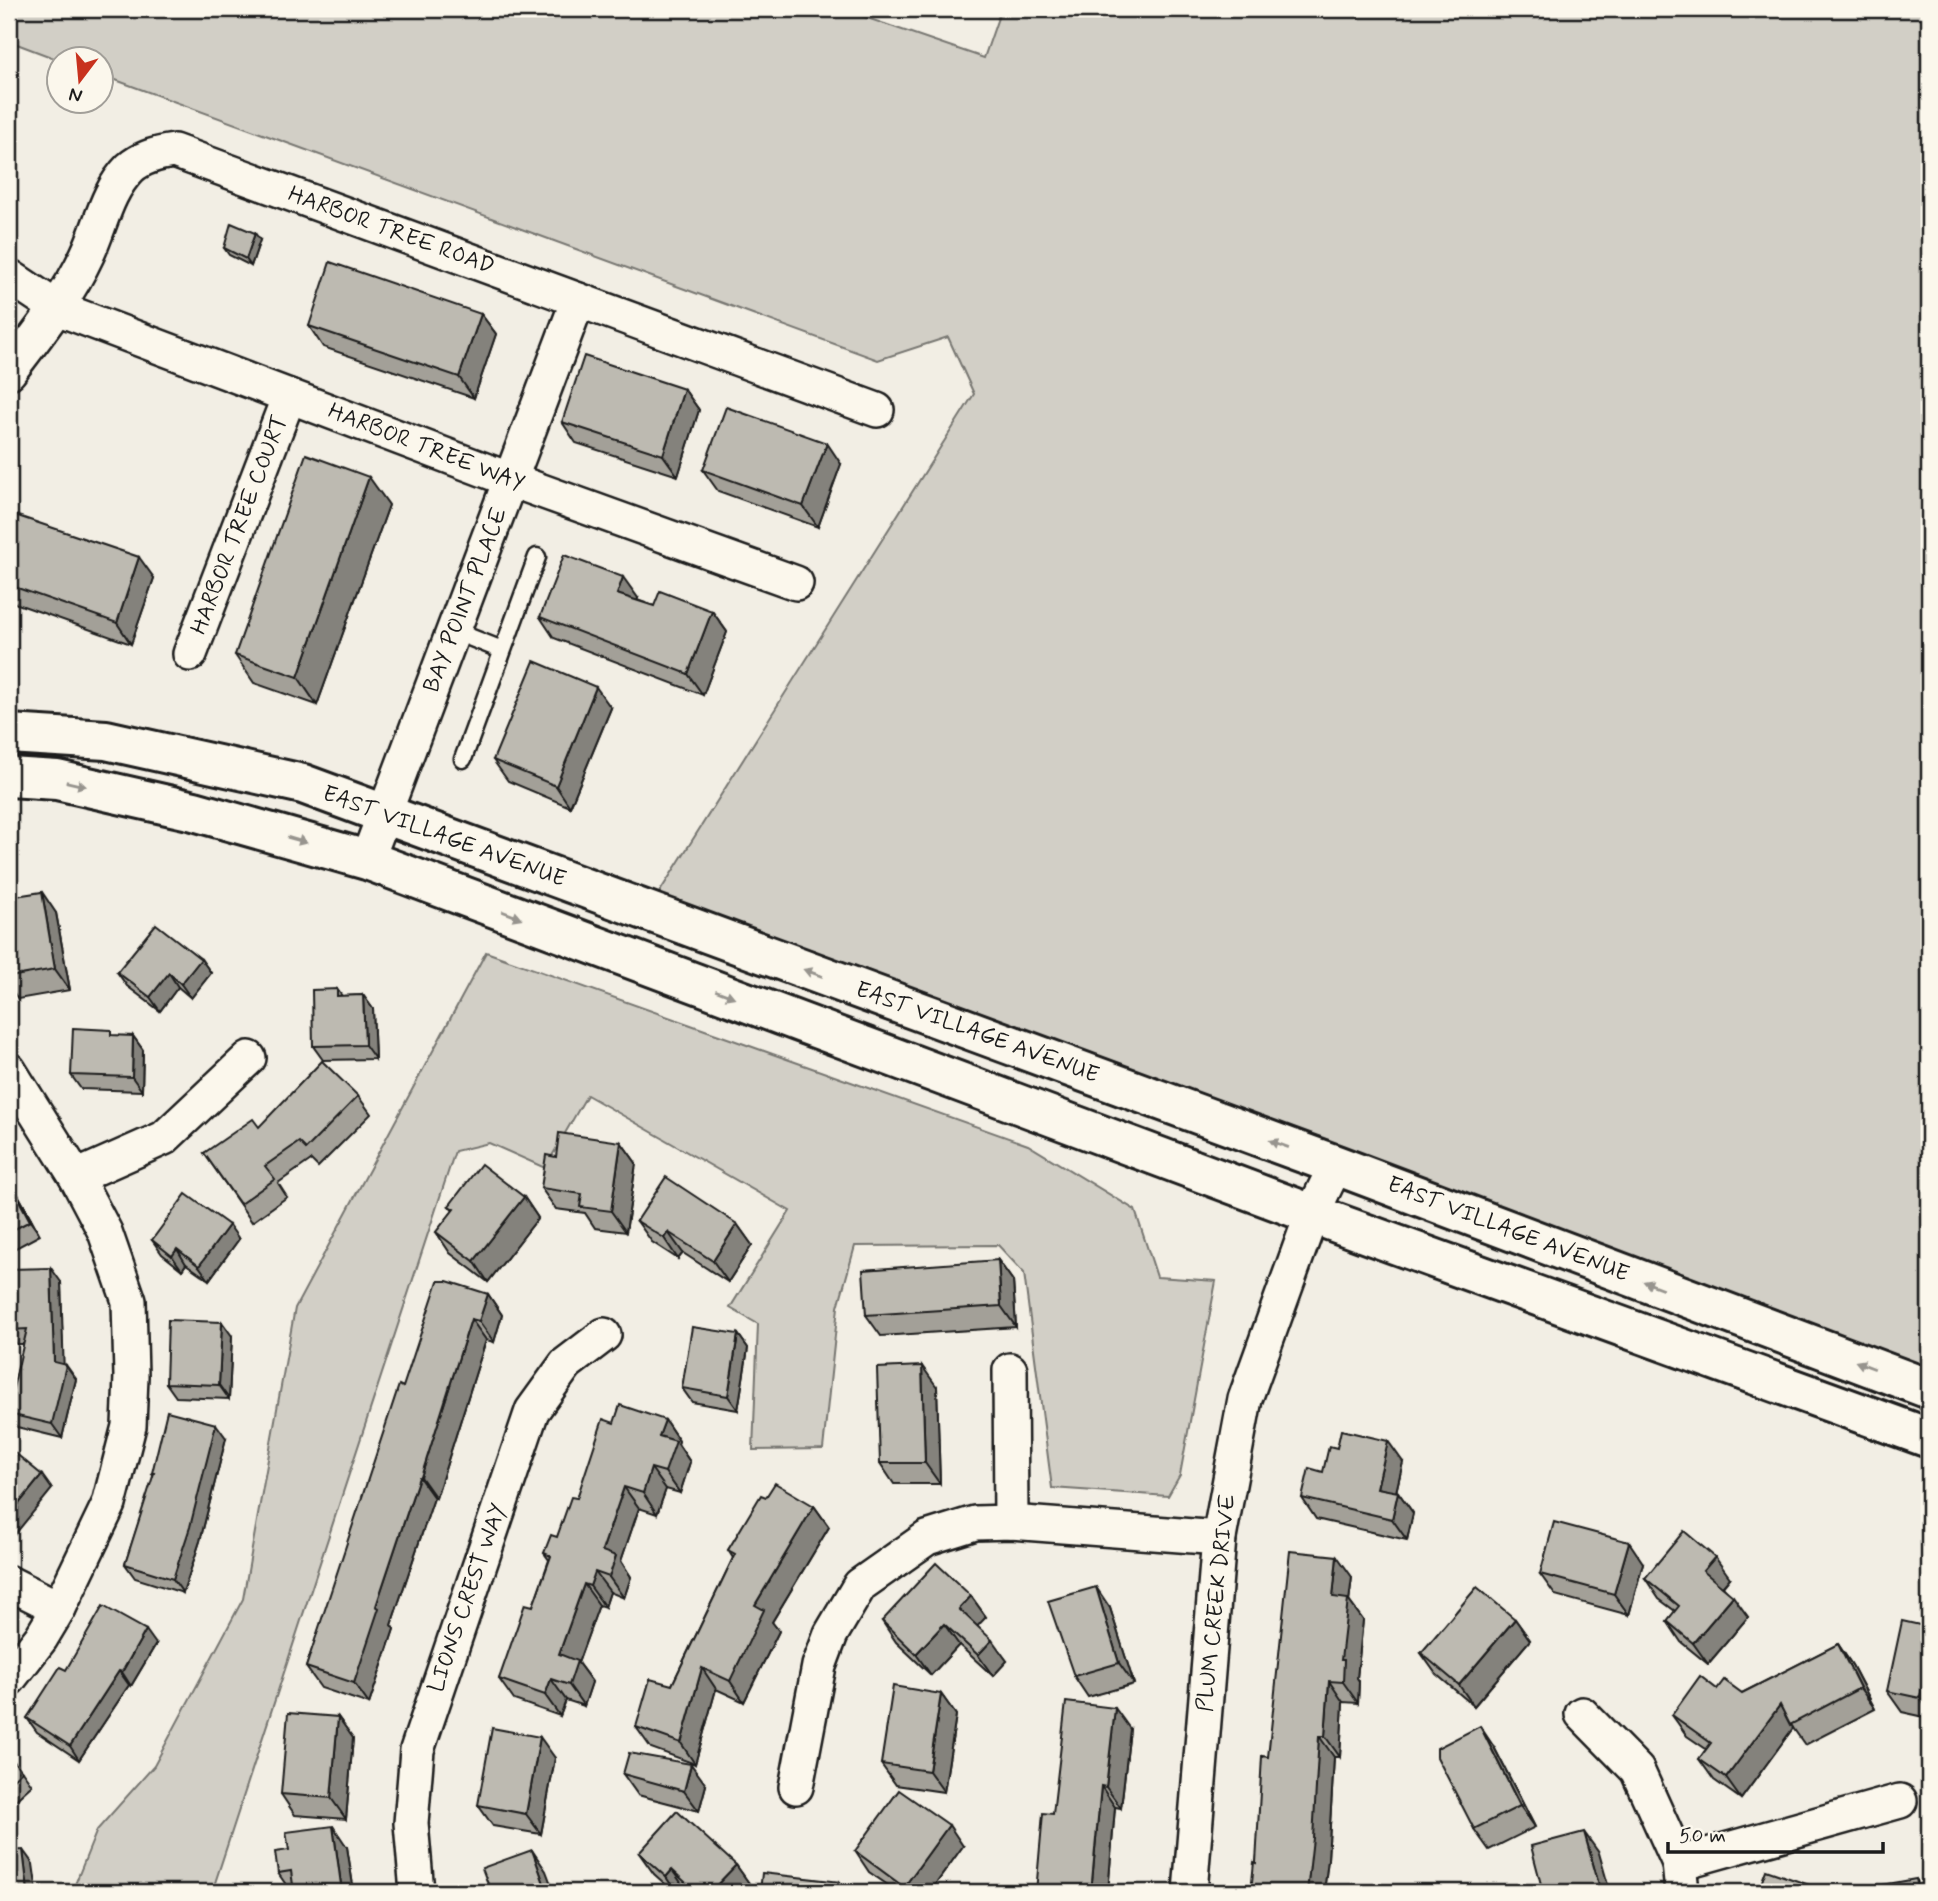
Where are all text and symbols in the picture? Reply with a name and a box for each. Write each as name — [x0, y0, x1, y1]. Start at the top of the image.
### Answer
north arrow — [46, 46, 116, 116]
text: N — [66, 81, 85, 109]
street label: HARBOR TREE ROAD — [284, 180, 498, 282]
street label: HARBOR TREE WAY — [323, 397, 529, 499]
street label: HARBOR TREE COURT — [184, 411, 296, 639]
street label: BAY POINT PLACE — [417, 503, 515, 697]
one-way arrow — [65, 779, 87, 790]
street label: EAST VILLAGE AVENUE — [318, 779, 570, 895]
one-way arrow — [287, 836, 308, 846]
one-way arrow — [501, 909, 522, 920]
one-way arrow — [802, 967, 823, 978]
street label: EAST VILLAGE AVENUE — [851, 975, 1103, 1091]
one-way arrow — [714, 989, 735, 1000]
one-way arrow — [1269, 1138, 1290, 1149]
street label: EAST VILLAGE AVENUE — [1383, 1170, 1633, 1290]
one-way arrow — [1642, 1279, 1663, 1290]
one-way arrow — [1855, 1360, 1876, 1371]
street label: PLUM CREEK DRIVE — [1191, 1493, 1243, 1713]
street label: LIONS CREST WAY — [422, 1499, 514, 1696]
scale bar — [1668, 1810, 1884, 1854]
text: 50 m — [1679, 1822, 1726, 1850]

